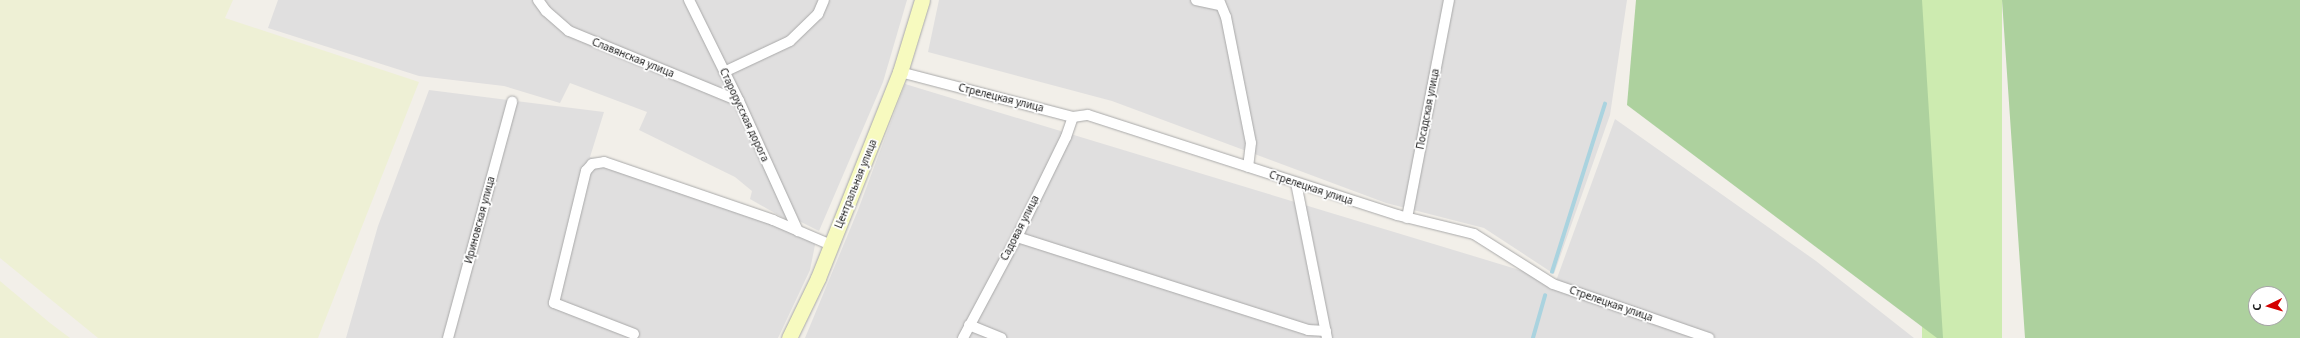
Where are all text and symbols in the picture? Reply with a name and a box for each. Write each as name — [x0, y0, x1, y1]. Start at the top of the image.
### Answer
street label: Славянская улица — [590, 36, 676, 80]
street label: Старорусская дорога — [717, 66, 771, 164]
street label: Посадская улица — [1414, 68, 1442, 150]
street label: Стрелецкая улица — [957, 82, 1045, 114]
street label: Центральная улица — [833, 138, 879, 230]
street label: Стрелецкая улица — [1268, 169, 1354, 207]
street label: Ириновская улица — [463, 175, 497, 265]
street label: Садовая улица — [998, 193, 1042, 263]
street label: Стрелецкая улица — [1568, 284, 1654, 324]
north arrow — [2248, 286, 2288, 326]
text: С — [2249, 303, 2264, 311]

